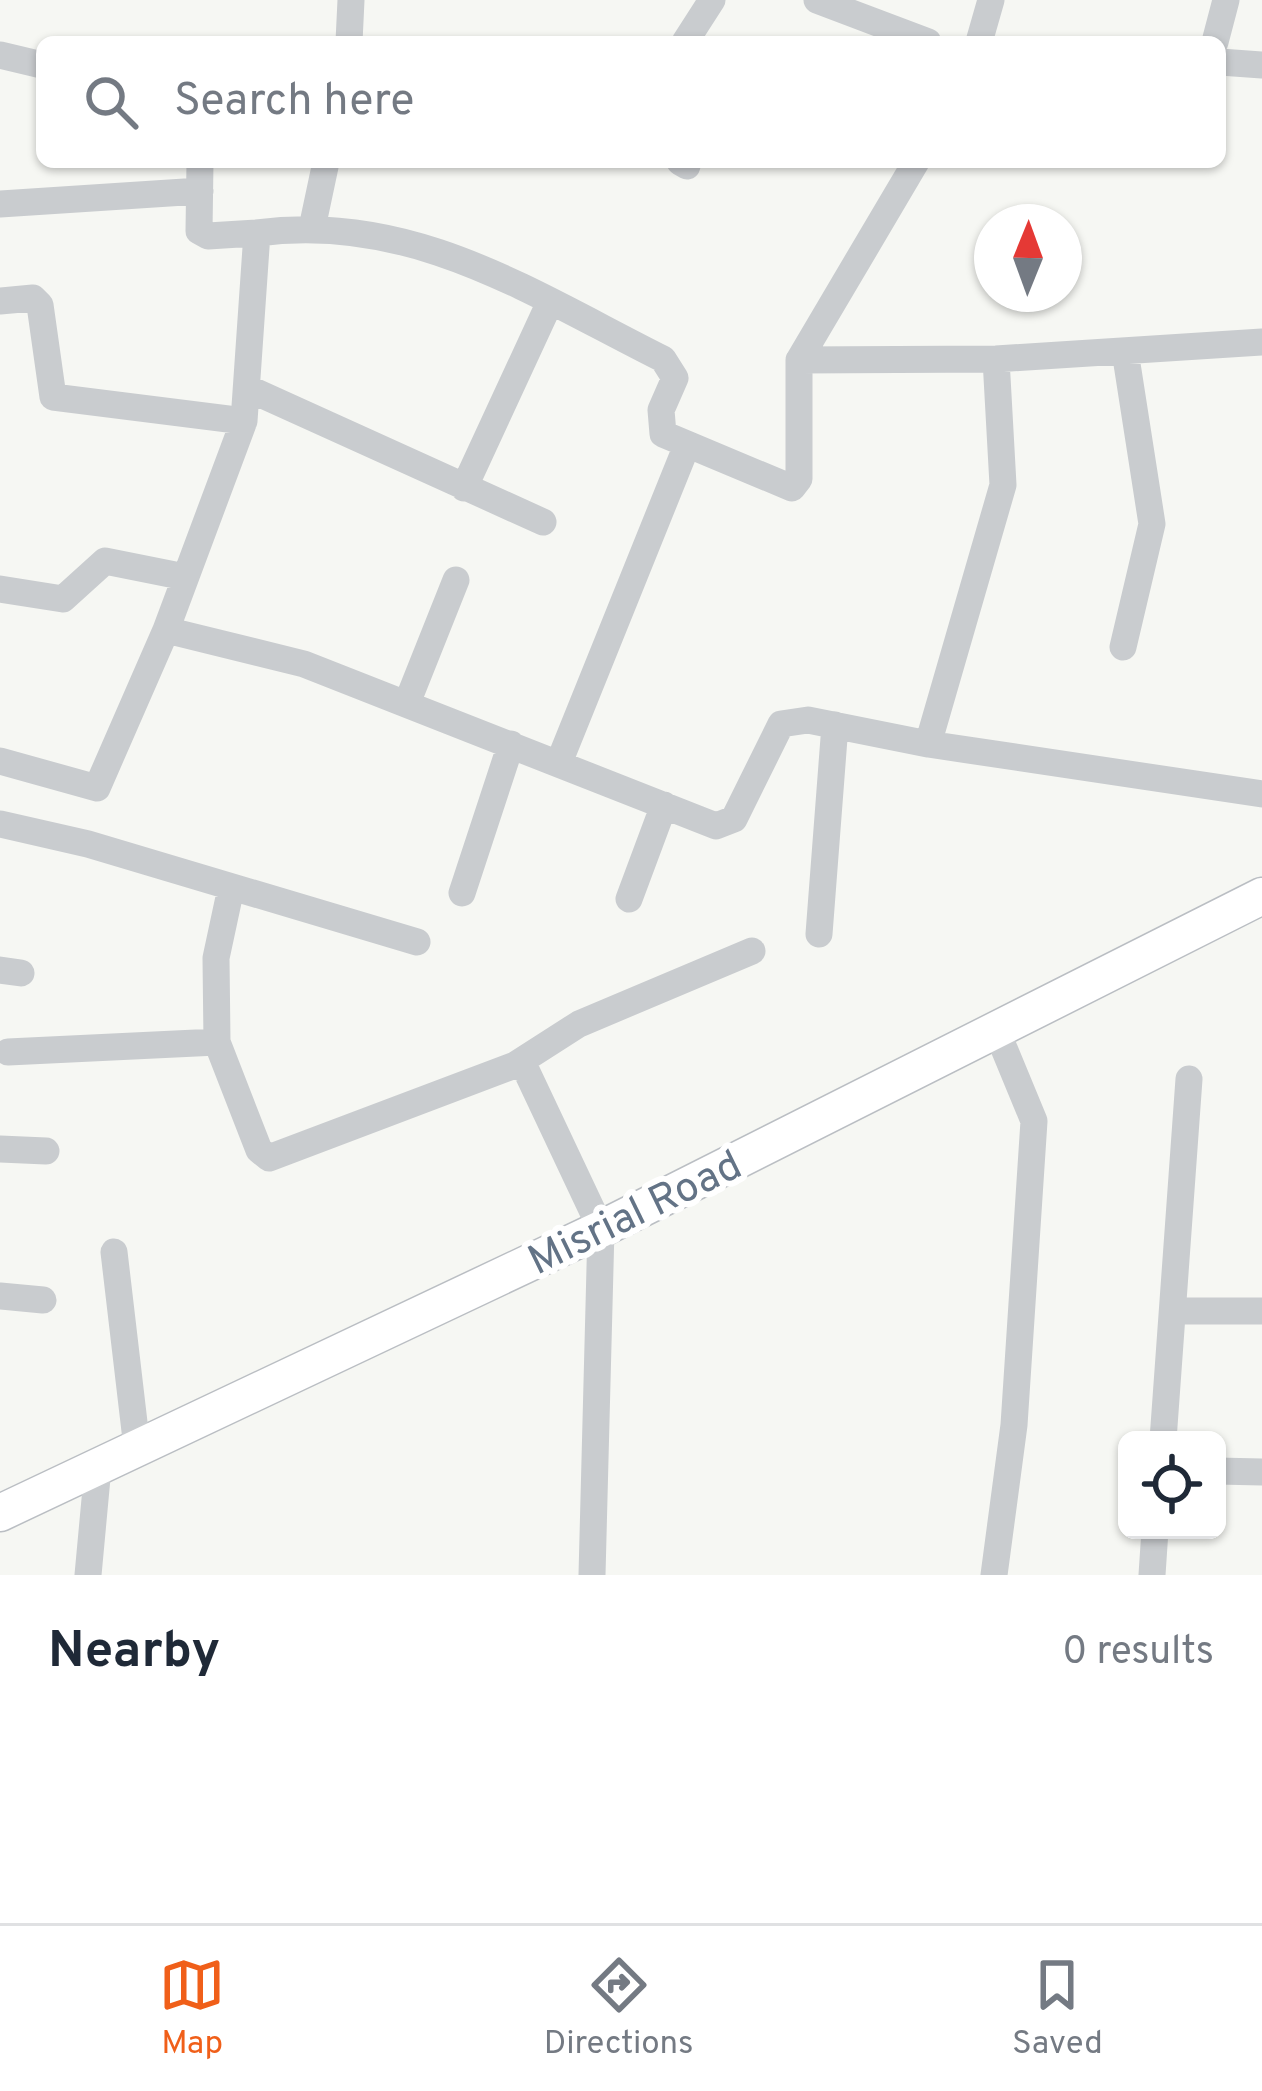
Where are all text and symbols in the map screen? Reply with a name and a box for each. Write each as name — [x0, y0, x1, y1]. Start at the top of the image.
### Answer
search box — [36, 36, 1226, 168]
icon: search — [78, 69, 144, 135]
text: Search here — [174, 74, 414, 131]
north arrow — [974, 204, 1082, 312]
street label: Misrial Road — [520, 1141, 751, 1290]
map controls — [1118, 1431, 1226, 1539]
button: locate — [1118, 1431, 1226, 1539]
text: Nearby — [48, 1621, 220, 1686]
text: 0 results — [1062, 1629, 1214, 1678]
tab: Map — [159, 1952, 225, 2066]
tab: Directions — [544, 1952, 694, 2066]
tab: Saved — [1012, 1952, 1103, 2066]

